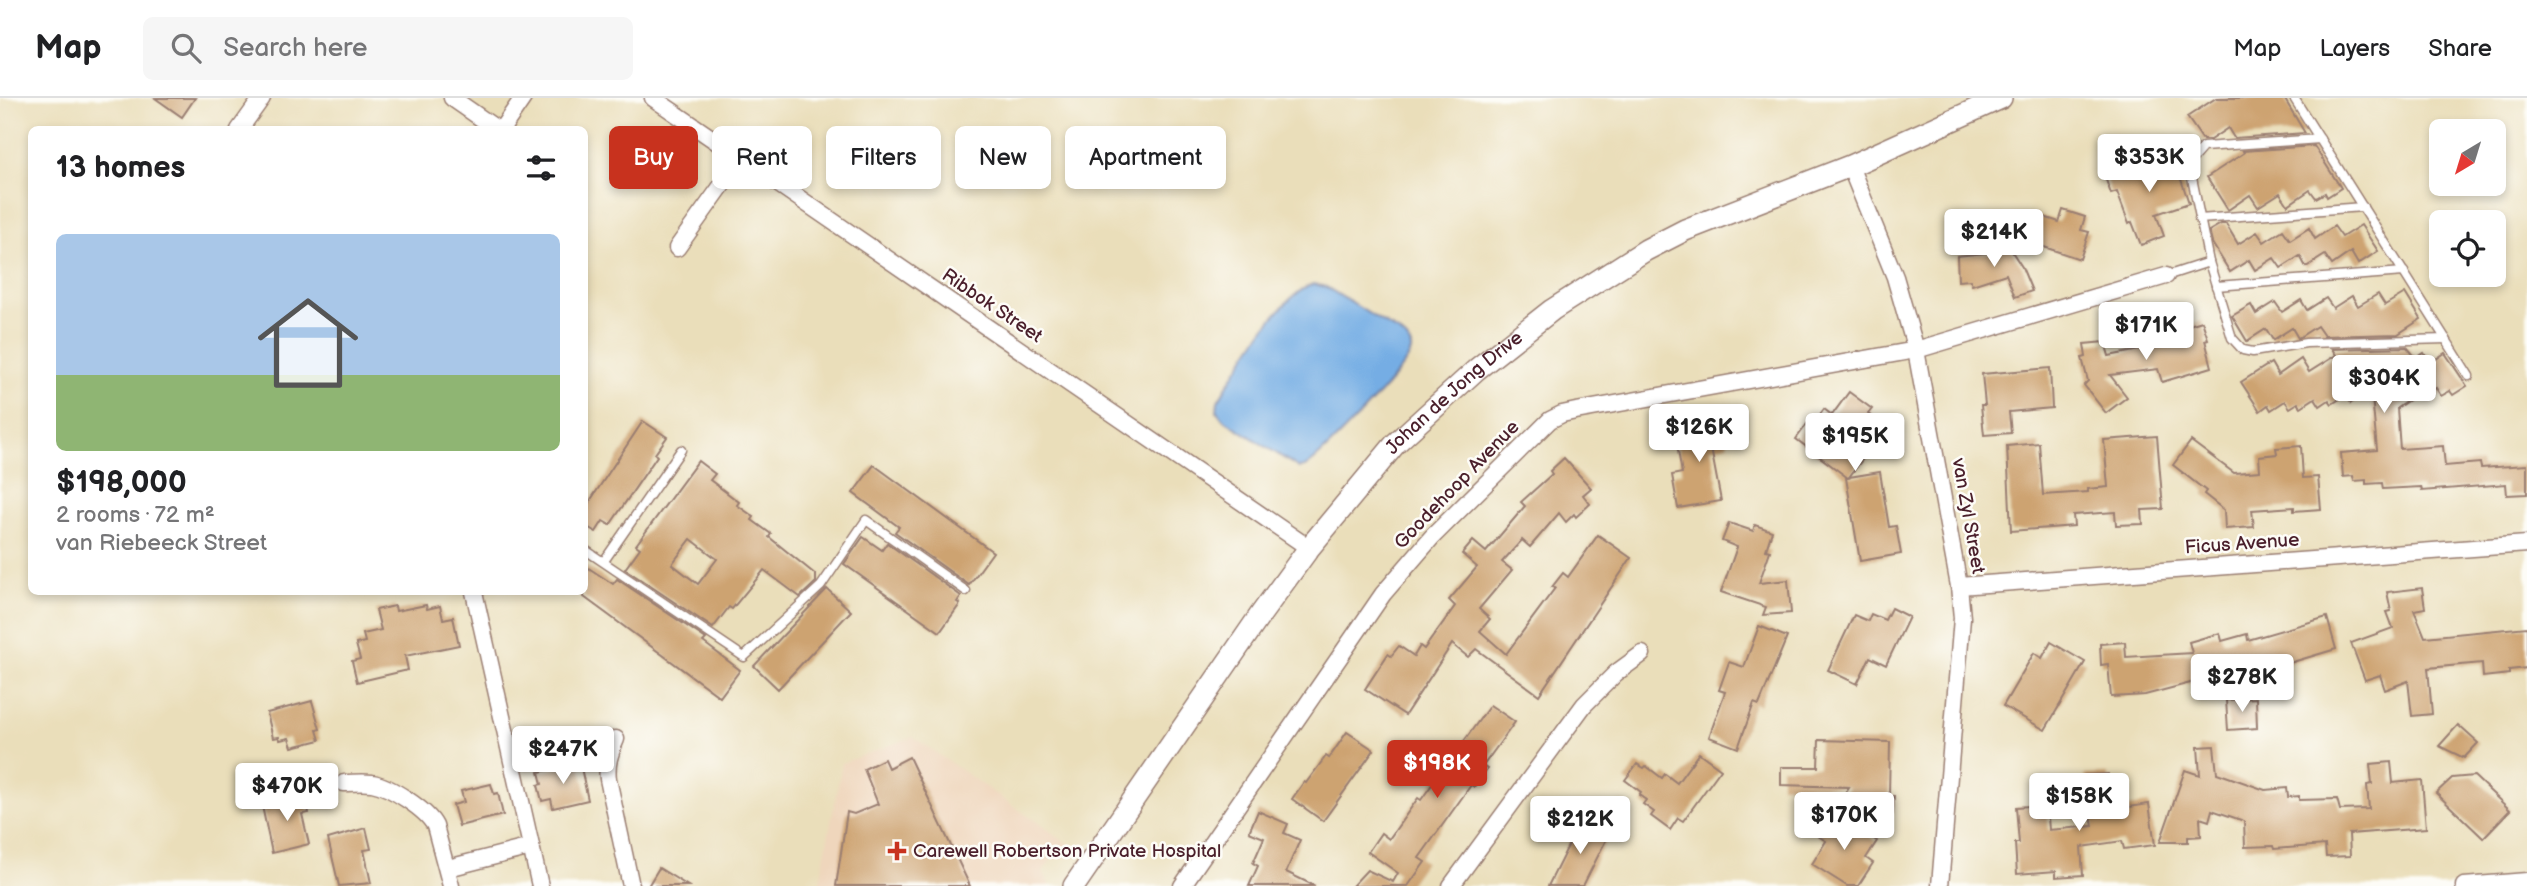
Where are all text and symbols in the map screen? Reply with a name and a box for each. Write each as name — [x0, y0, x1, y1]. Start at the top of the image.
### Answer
search box — [143, 17, 633, 80]
text: Map — [35, 28, 101, 68]
icon: search — [167, 29, 205, 67]
text: Search here — [223, 33, 367, 64]
text: Map — [2233, 34, 2281, 63]
text: Layers — [2319, 34, 2390, 63]
text: Share — [2428, 34, 2492, 63]
north arrow — [2429, 119, 2506, 196]
map controls — [2429, 119, 2506, 287]
chip: Buy — [609, 126, 698, 189]
chip: Rent — [712, 126, 812, 189]
chip: Filters — [826, 126, 941, 189]
chip: New — [955, 126, 1051, 189]
chip: Apartment — [1065, 126, 1226, 189]
pin: $353K — [2100, 134, 2198, 194]
text: $353K — [2114, 143, 2184, 171]
icon: filters — [522, 149, 560, 187]
text: 13 homes — [56, 150, 185, 186]
pin: $214K — [1945, 209, 2043, 269]
button: locate — [2429, 210, 2506, 287]
text: $214K — [1960, 218, 2028, 246]
street label: Ribbok Street — [937, 264, 1047, 348]
icon: home — [245, 280, 371, 406]
pin: $171K — [2097, 302, 2195, 362]
text: $171K — [2115, 311, 2177, 339]
street label: Johan de Jong Drive — [1380, 326, 1527, 459]
pin: $304K — [2335, 356, 2433, 415]
text: $304K — [2348, 364, 2420, 392]
pin: $126K — [1650, 404, 1748, 464]
text: $126K — [1665, 413, 1733, 441]
pin: $195K — [1806, 414, 1904, 473]
street label: Goodehoop Avenue — [1390, 416, 1524, 554]
text: $195K — [1821, 422, 1889, 450]
street label: van Zyl Street — [1946, 455, 1990, 576]
text: $198,000 — [56, 465, 187, 501]
text: 2 rooms · 72 m² — [56, 501, 215, 529]
text: van Riebeeck Street — [56, 529, 267, 557]
street label: Ficus Avenue — [2184, 529, 2300, 559]
pin: $278K — [2193, 654, 2291, 714]
text: $278K — [2207, 663, 2277, 691]
pin: $247K — [514, 726, 612, 786]
text: $247K — [528, 735, 598, 763]
pin: $198K — [1388, 740, 1486, 800]
text: $198K — [1403, 749, 1471, 777]
pin: $470K — [238, 764, 336, 823]
text: $470K — [251, 772, 323, 800]
pin: $158K — [2030, 774, 2128, 833]
text: $158K — [2045, 782, 2113, 810]
pin: $170K — [1795, 792, 1893, 852]
pin: $212K — [1531, 796, 1629, 856]
text: $170K — [1810, 801, 1878, 829]
text: $212K — [1546, 805, 1614, 833]
place label: Carewell Robertson Private Hospital — [913, 840, 1221, 863]
marker: Carewell Robertson Private Hospital — [887, 841, 907, 861]

